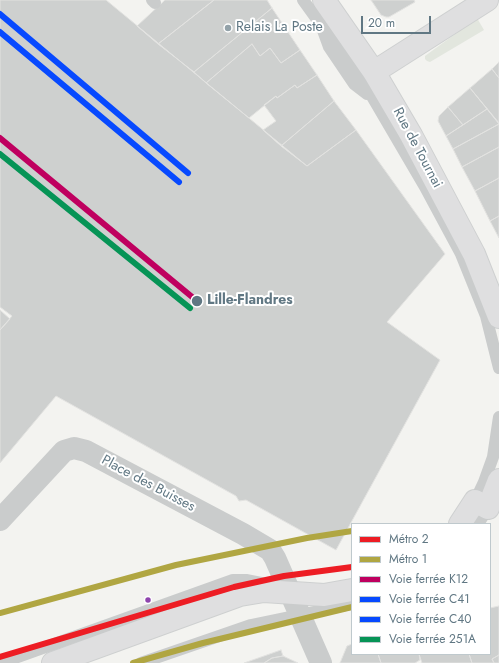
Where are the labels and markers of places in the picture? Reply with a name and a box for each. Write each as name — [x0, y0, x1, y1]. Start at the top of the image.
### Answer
place label: Relais La Poste — [236, 20, 323, 36]
marker: Relais La Poste — [223, 23, 233, 33]
place label: Lille-Flandres — [207, 293, 293, 309]
marker: Lille-Flandres — [190, 294, 204, 308]
unlabelled marker — [143, 595, 153, 605]

